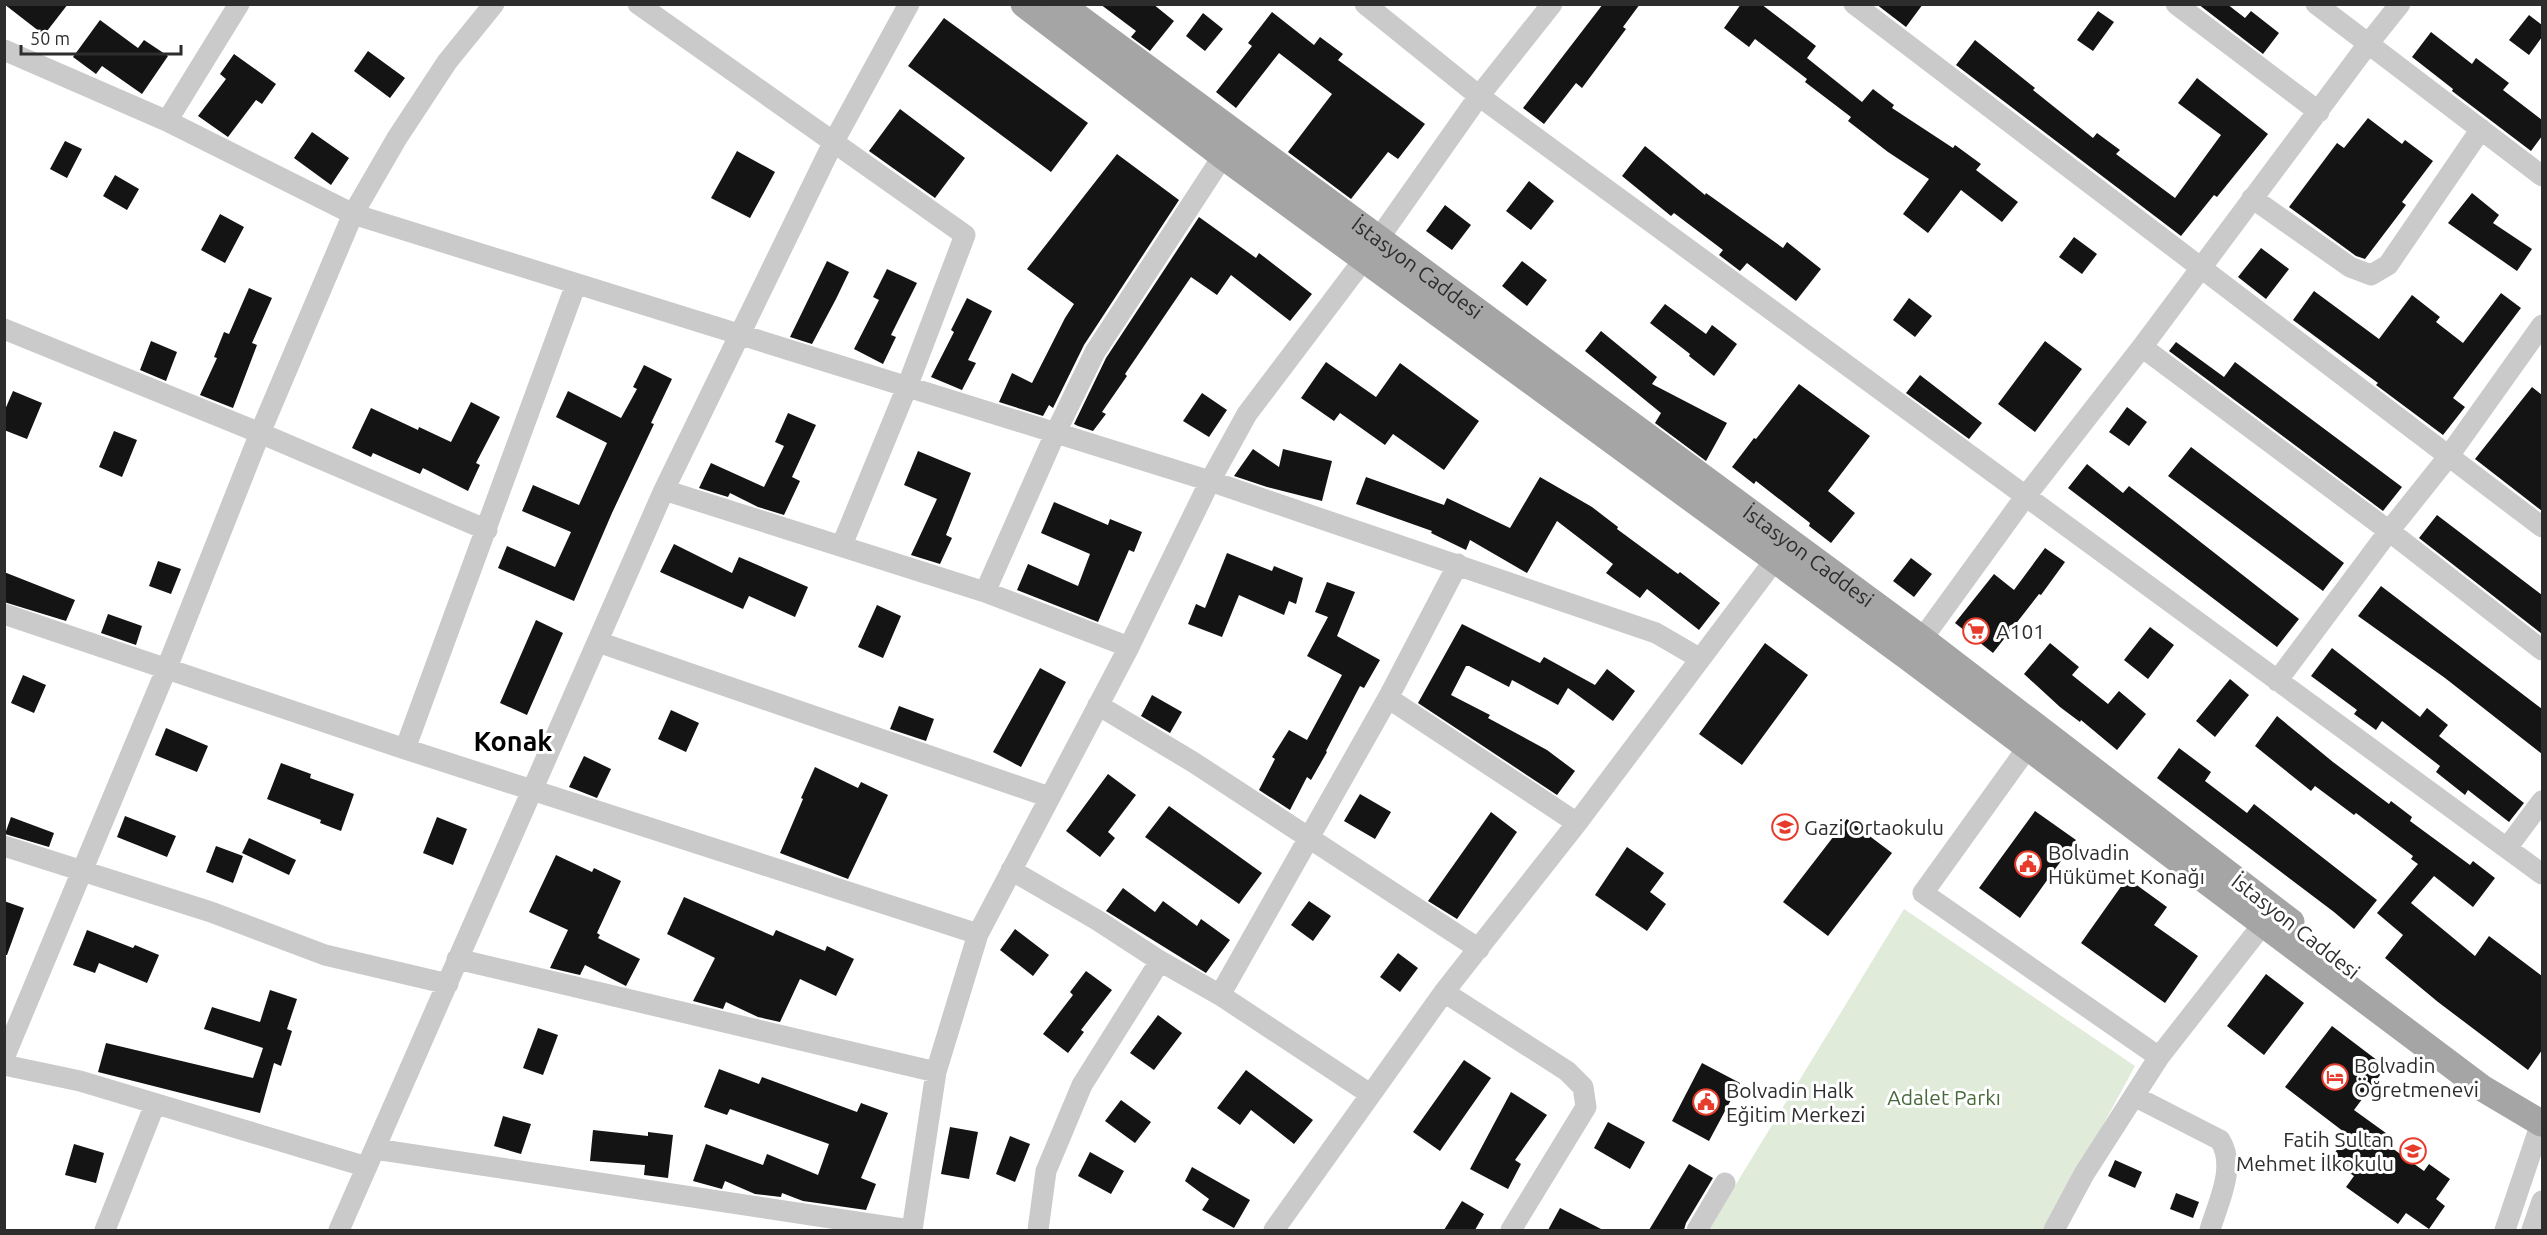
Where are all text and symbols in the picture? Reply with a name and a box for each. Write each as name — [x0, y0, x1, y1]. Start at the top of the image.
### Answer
scale bar — [21, 18, 182, 56]
text: 50 m — [30, 28, 70, 48]
street label: İstasyon Caddesi — [1348, 211, 1487, 323]
street label: İstasyon Caddesi — [1739, 500, 1879, 612]
supermarket icon: A101 — [1961, 616, 1991, 646]
place label: A101 — [1996, 619, 2045, 643]
district label: Konak — [474, 726, 552, 756]
school or university icon: Gazi Ortaokulu — [1770, 812, 1800, 842]
place label: Gazi Ortaokulu — [1804, 815, 1944, 839]
place label: Bolvadin Hükümet Konağı — [2048, 840, 2205, 888]
public building icon: Bolvadin Hükümet Konağı — [2013, 849, 2043, 879]
street label: İstasyon Caddesi — [2227, 869, 2365, 983]
place label: Bolvadin Öğretmenevi — [2354, 1053, 2479, 1101]
hotel icon: Bolvadin Öğretmenevi — [2320, 1062, 2350, 1092]
place label: Bolvadin Halk Eğitim Merkezi — [1726, 1078, 1865, 1126]
park label: Adalet Parkı — [1887, 1085, 2001, 1109]
public building icon: Bolvadin Halk Eğitim Merkezi — [1691, 1087, 1721, 1117]
place label: Fatih Sultan Mehmet İlkokulu — [2236, 1127, 2394, 1175]
school or university icon: Fatih Sultan Mehmet İlkokulu — [2398, 1136, 2428, 1166]

